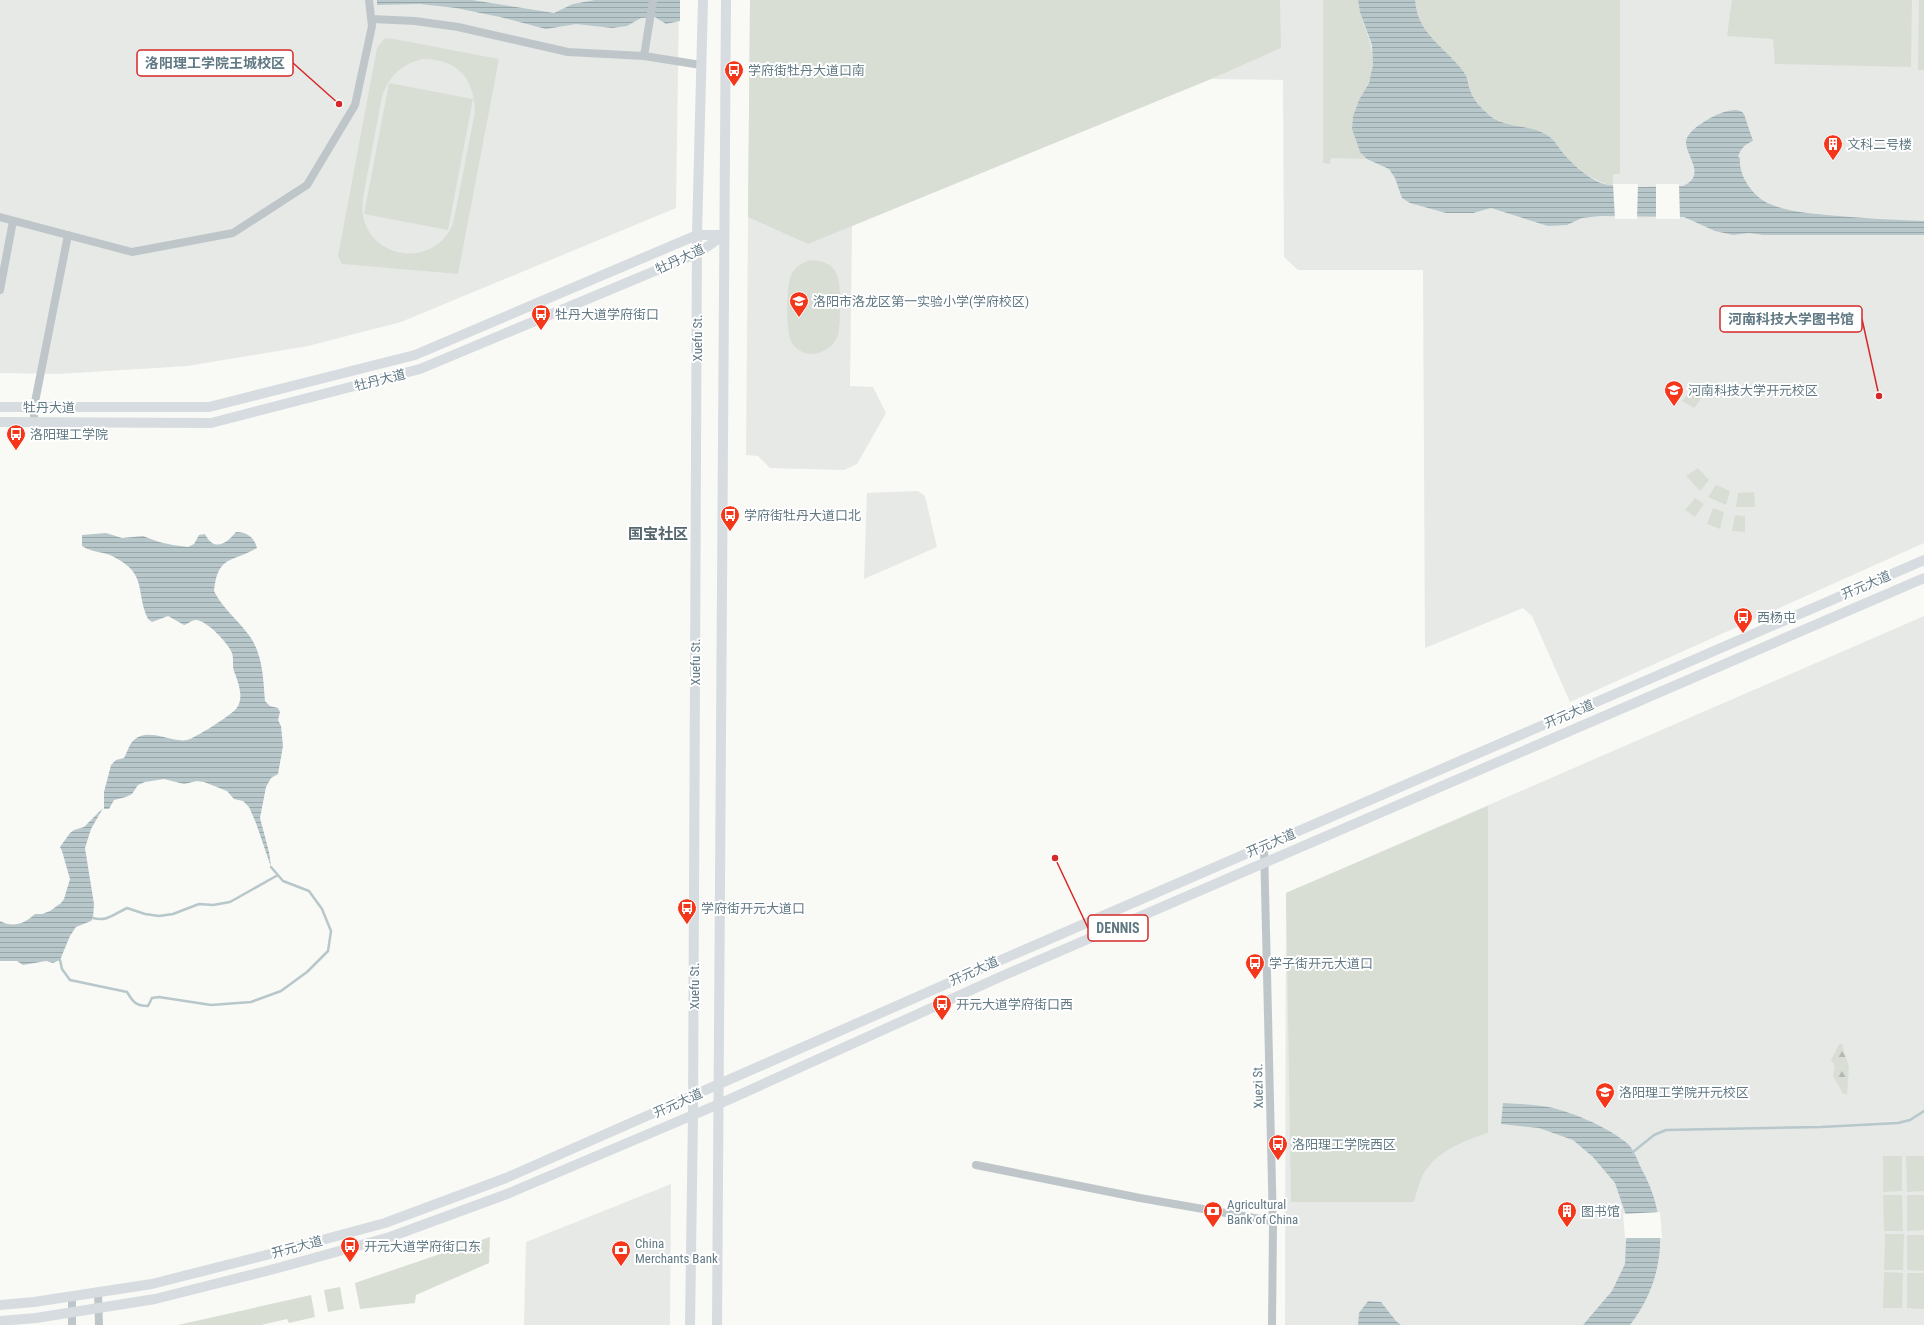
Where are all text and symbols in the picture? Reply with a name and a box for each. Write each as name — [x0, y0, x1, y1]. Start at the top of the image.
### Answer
callout: 洛阳理工学院王城校区 — [137, 50, 293, 76]
text: 洛阳理工学院王城校区 — [145, 55, 285, 71]
bus stop icon: 学府街牡丹大道口南 — [723, 59, 745, 87]
place label: 学府街牡丹大道口南 — [748, 63, 865, 78]
building icon: 文科二号楼 — [1822, 133, 1844, 161]
place label: 文科二号楼 — [1847, 137, 1912, 152]
street label: 牡丹大道 — [653, 241, 707, 277]
school or university icon: 洛阳市洛龙区第一实验小学(学府校区) — [788, 290, 810, 318]
place label: 洛阳市洛龙区第一实验小学(学府校区) — [813, 294, 1029, 309]
bus stop icon: 牡丹大道学府街口 — [530, 303, 552, 331]
callout: 河南科技大学图书馆 — [1720, 306, 1862, 332]
place label: 牡丹大道学府街口 — [555, 307, 659, 322]
text: 河南科技大学图书馆 — [1728, 311, 1854, 327]
street label: Xuefu St. — [690, 315, 705, 361]
street label: 牡丹大道 — [353, 366, 407, 394]
school or university icon: 河南科技大学开元校区 — [1663, 379, 1685, 407]
place label: 河南科技大学开元校区 — [1688, 383, 1818, 398]
street label: 牡丹大道 — [23, 400, 75, 415]
bus stop icon: 洛阳理工学院 — [5, 423, 27, 451]
place label: 洛阳理工学院 — [30, 427, 108, 442]
bus stop icon: 学府街牡丹大道口北 — [719, 504, 741, 532]
place label: 学府街牡丹大道口北 — [744, 508, 861, 523]
district label: 国宝社区 — [628, 525, 688, 543]
street label: 开元大道 — [1839, 568, 1893, 602]
bus stop icon: 西杨屯 — [1732, 606, 1754, 634]
place label: 西杨屯 — [1757, 610, 1796, 625]
street label: Xuefu St. — [688, 639, 703, 685]
street label: 开元大道 — [1542, 697, 1596, 731]
street label: 开元大道 — [1244, 826, 1298, 860]
bus stop icon: 学府街开元大道口 — [676, 897, 698, 925]
place label: 学府街开元大道口 — [701, 901, 805, 916]
callout: DENNIS — [1088, 915, 1148, 941]
text: DENNIS — [1096, 920, 1140, 936]
bus stop icon: 学子街开元大道口 — [1244, 952, 1266, 980]
street label: 开元大道 — [947, 954, 1001, 988]
place label: 学子街开元大道口 — [1269, 956, 1373, 971]
street label: Xuefu St. — [687, 963, 702, 1009]
bus stop icon: 开元大道学府街口西 — [931, 993, 953, 1021]
place label: 开元大道学府街口西 — [956, 997, 1073, 1012]
street label: Xuezi St. — [1250, 1063, 1266, 1109]
school or university icon: 洛阳理工学院开元校区 — [1594, 1081, 1616, 1109]
place label: 洛阳理工学院开元校区 — [1619, 1085, 1749, 1100]
street label: 开元大道 — [651, 1086, 705, 1120]
bus stop icon: 洛阳理工学院西区 — [1267, 1133, 1289, 1161]
place label: 洛阳理工学院西区 — [1292, 1137, 1396, 1152]
place label: Agricultural Bank of China — [1227, 1197, 1298, 1227]
bank icon: Agricultural Bank of China — [1202, 1200, 1224, 1228]
building icon: 图书馆 — [1556, 1200, 1578, 1228]
place label: 图书馆 — [1581, 1204, 1620, 1219]
street label: 开元大道 — [270, 1233, 324, 1261]
bus stop icon: 开元大道学府街口东 — [339, 1235, 361, 1263]
place label: China Merchants Bank — [635, 1236, 718, 1266]
place label: 开元大道学府街口东 — [364, 1239, 481, 1254]
bank icon: China Merchants Bank — [610, 1239, 632, 1267]

